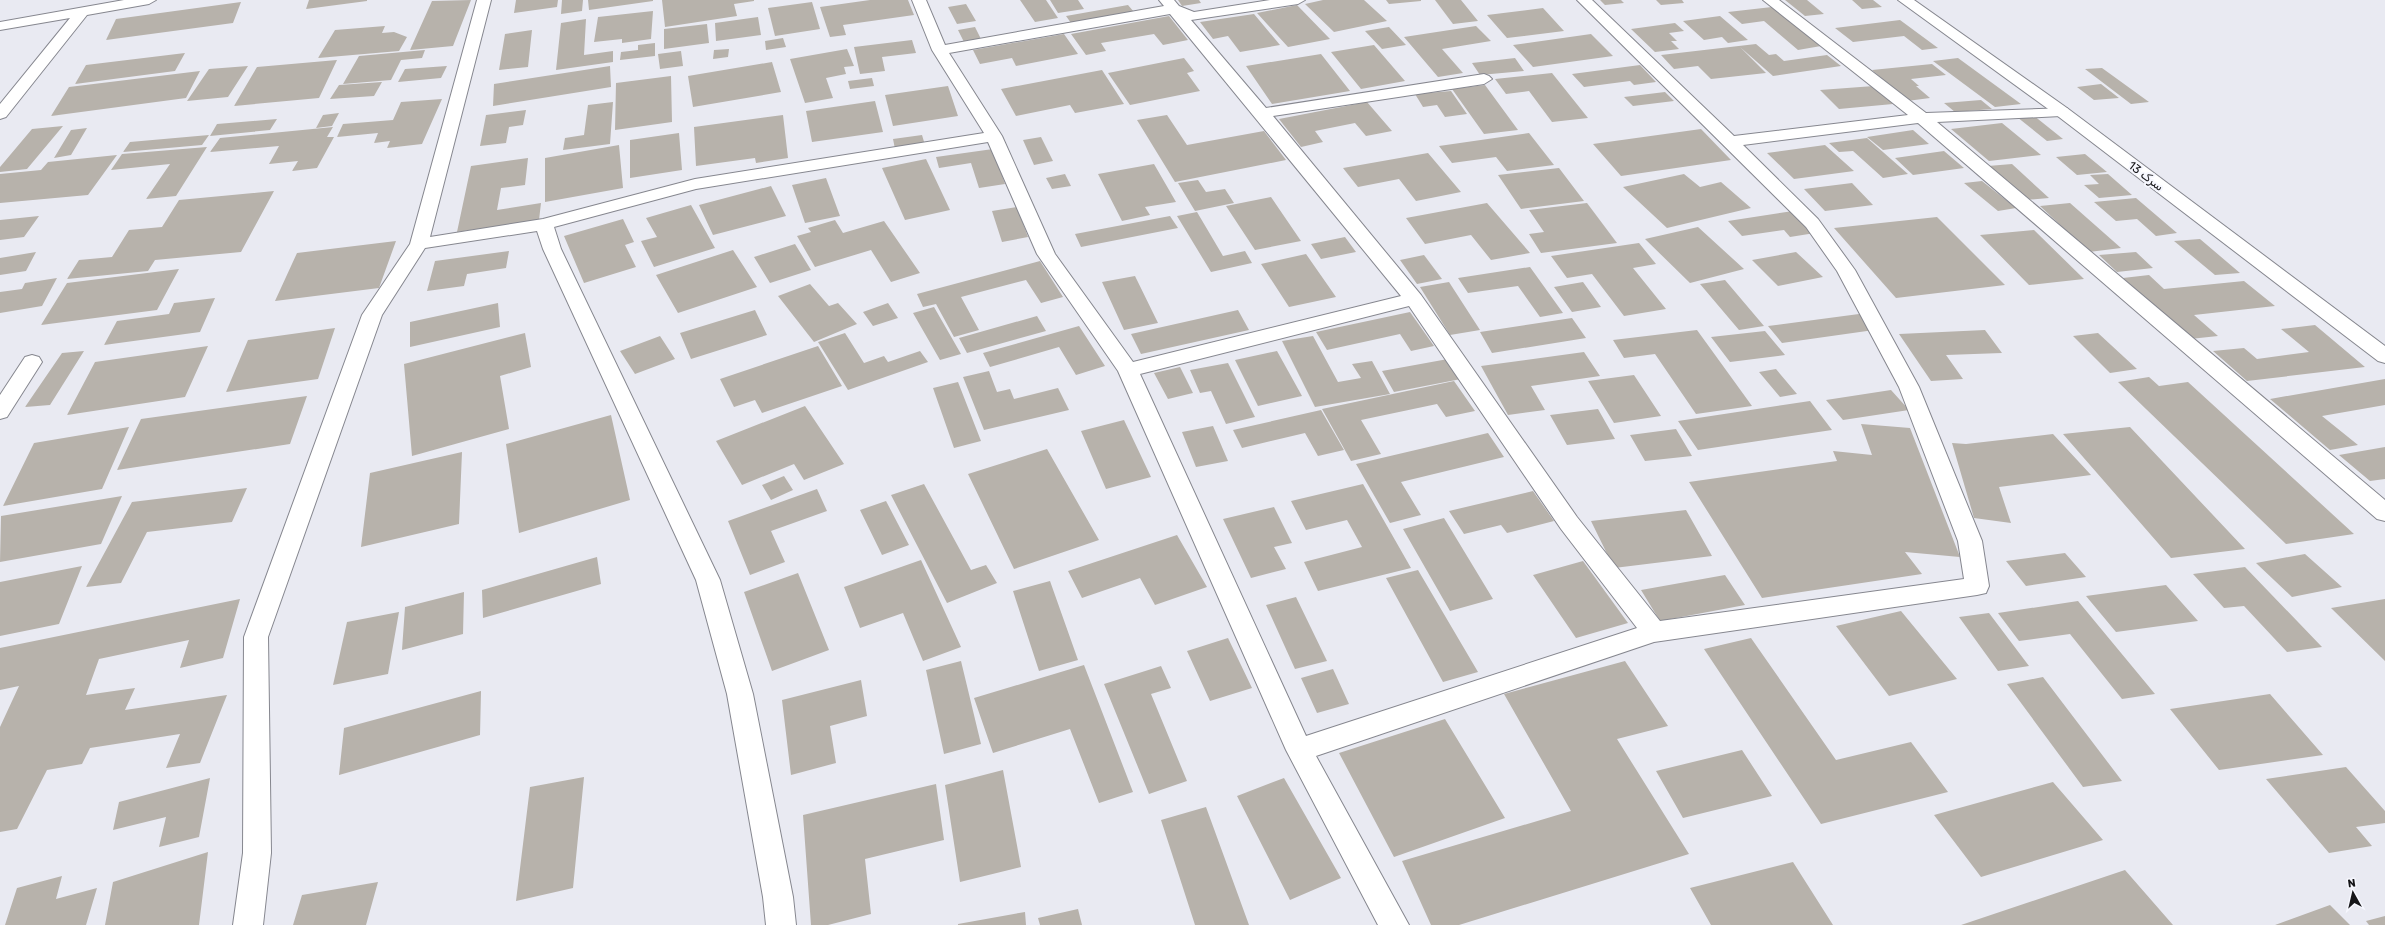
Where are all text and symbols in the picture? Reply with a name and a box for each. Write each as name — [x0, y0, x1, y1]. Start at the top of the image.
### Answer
street label: سرک 13 — [2125, 158, 2166, 195]
north arrow — [2333, 873, 2373, 913]
text: N — [2347, 877, 2357, 891]

